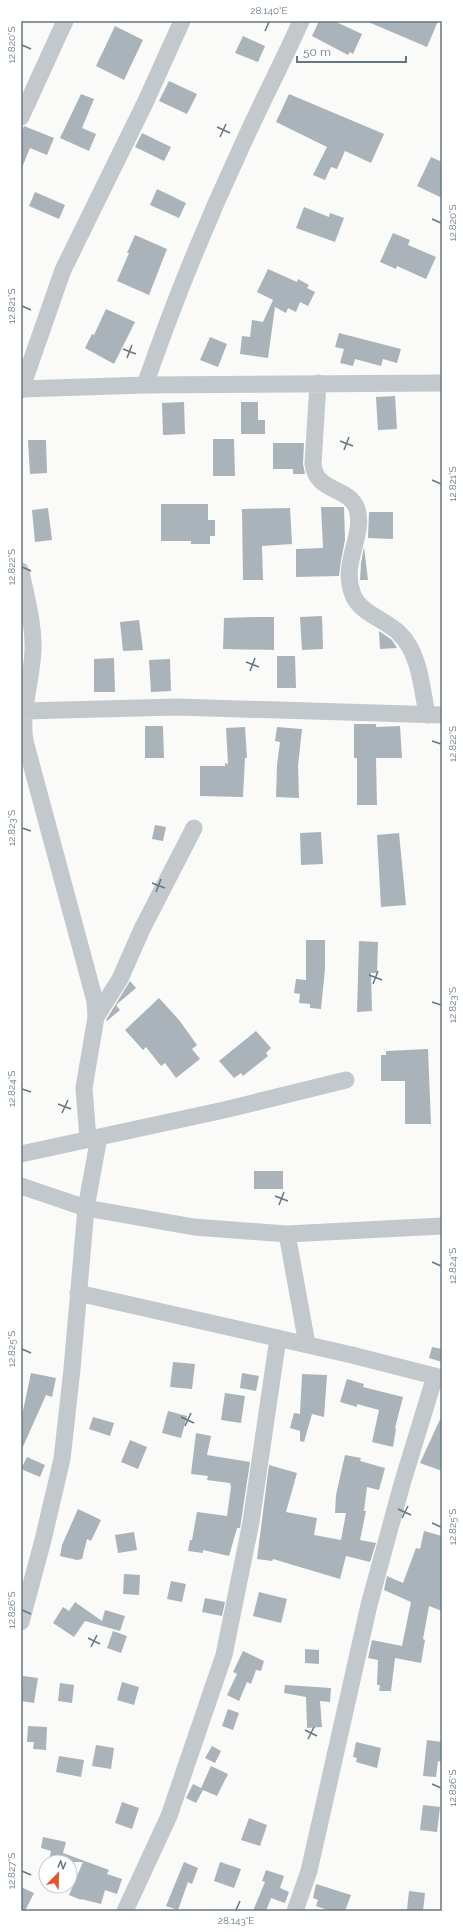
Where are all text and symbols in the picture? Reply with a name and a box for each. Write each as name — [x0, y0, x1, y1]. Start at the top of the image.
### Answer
text: 28.140°E — [250, 5, 288, 16]
text: 12.820°S — [6, 26, 17, 64]
scale bar — [297, 38, 406, 64]
text: 50 m — [303, 45, 331, 59]
text: 12.820°S — [447, 204, 458, 242]
text: 12.821°S — [6, 288, 17, 324]
text: 12.821°S — [447, 466, 458, 502]
text: 12.822°S — [6, 549, 17, 585]
text: 12.822°S — [447, 726, 458, 762]
text: 12.823°S — [6, 810, 17, 846]
text: 12.823°S — [447, 987, 458, 1023]
text: 12.824°S — [6, 1071, 17, 1107]
text: 12.824°S — [447, 1248, 458, 1284]
text: 12.825°S — [6, 1331, 17, 1367]
text: 12.825°S — [447, 1509, 458, 1545]
text: 12.826°S — [6, 1591, 17, 1629]
text: 12.826°S — [447, 1769, 458, 1807]
text: 12.827°S — [6, 1853, 17, 1889]
north arrow — [38, 1854, 78, 1894]
text: N — [55, 1858, 68, 1873]
text: 28.143°E — [218, 1915, 254, 1926]

